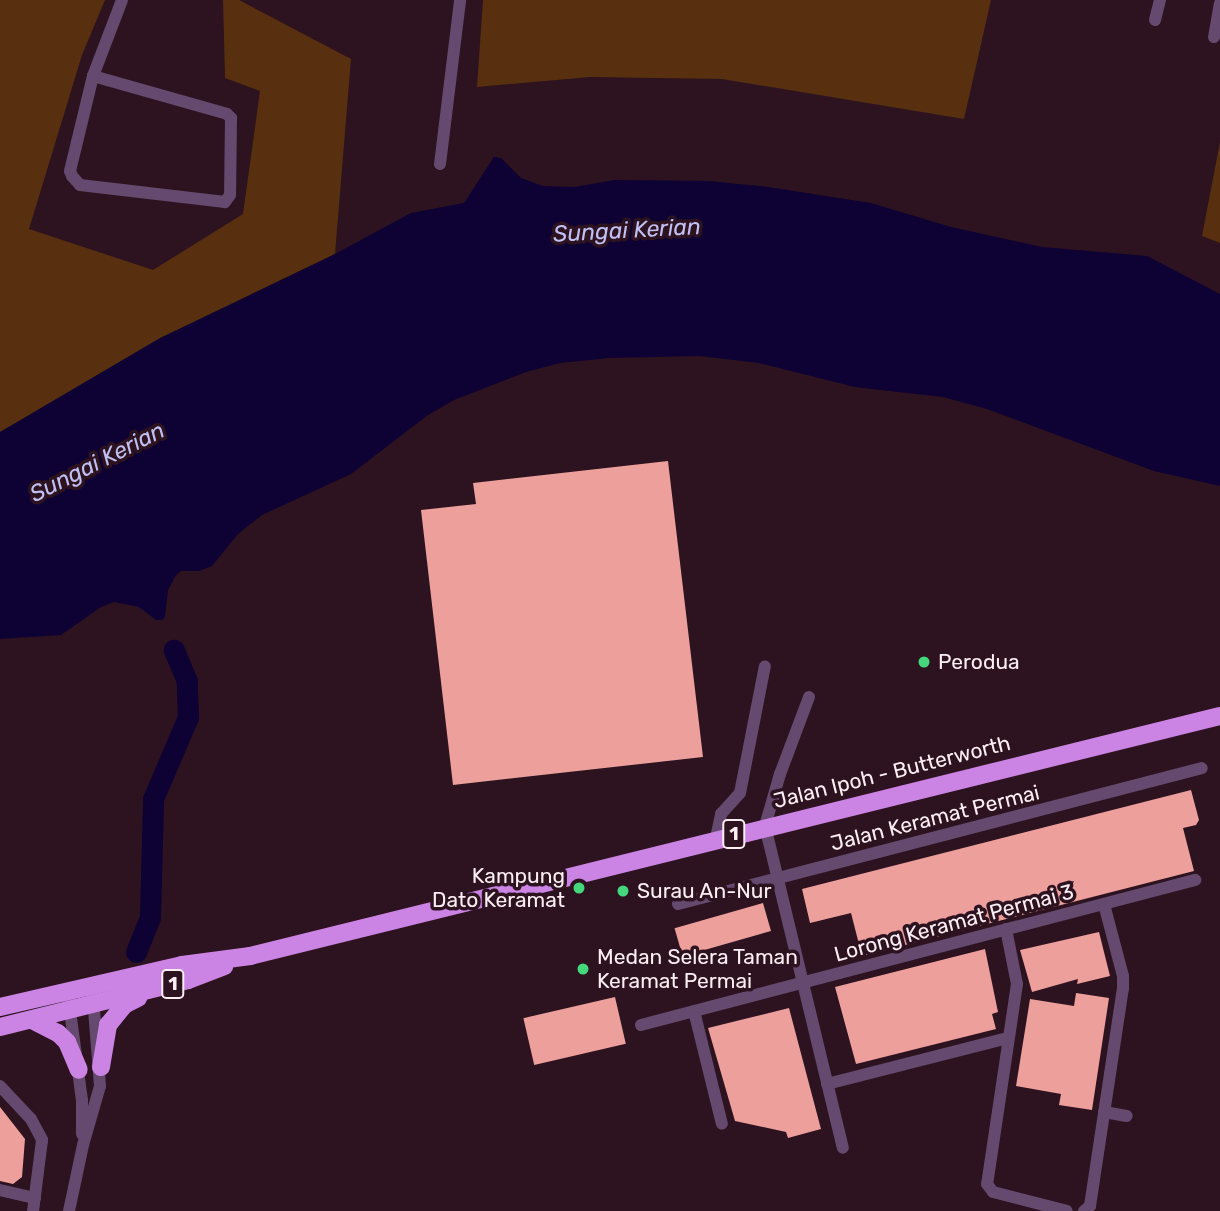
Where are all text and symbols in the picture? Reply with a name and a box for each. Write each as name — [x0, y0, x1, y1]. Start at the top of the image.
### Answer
water label: Sungai Kerian — [552, 212, 702, 248]
water label: Sungai Kerian — [25, 416, 169, 508]
place label: Perodua — [938, 649, 1020, 675]
marker: Perodua — [916, 654, 932, 670]
street label: Jalan Ipoh - Butterworth — [771, 730, 1013, 814]
street label: Jalan Keramat Permai — [828, 780, 1042, 856]
road number: 1 — [722, 818, 746, 849]
place label: Kampung Dato Keramat — [432, 863, 565, 913]
place label: Surau An-Nur — [637, 878, 772, 904]
street label: Lorong Keramat Permai 3 — [832, 879, 1076, 967]
marker: Kampung Dato Keramat — [571, 880, 587, 896]
marker: Surau An-Nur — [615, 883, 631, 899]
place label: Medan Selera Taman Keramat Permai — [597, 944, 798, 994]
marker: Medan Selera Taman Keramat Permai — [575, 961, 591, 977]
road number: 1 — [161, 968, 185, 1000]

